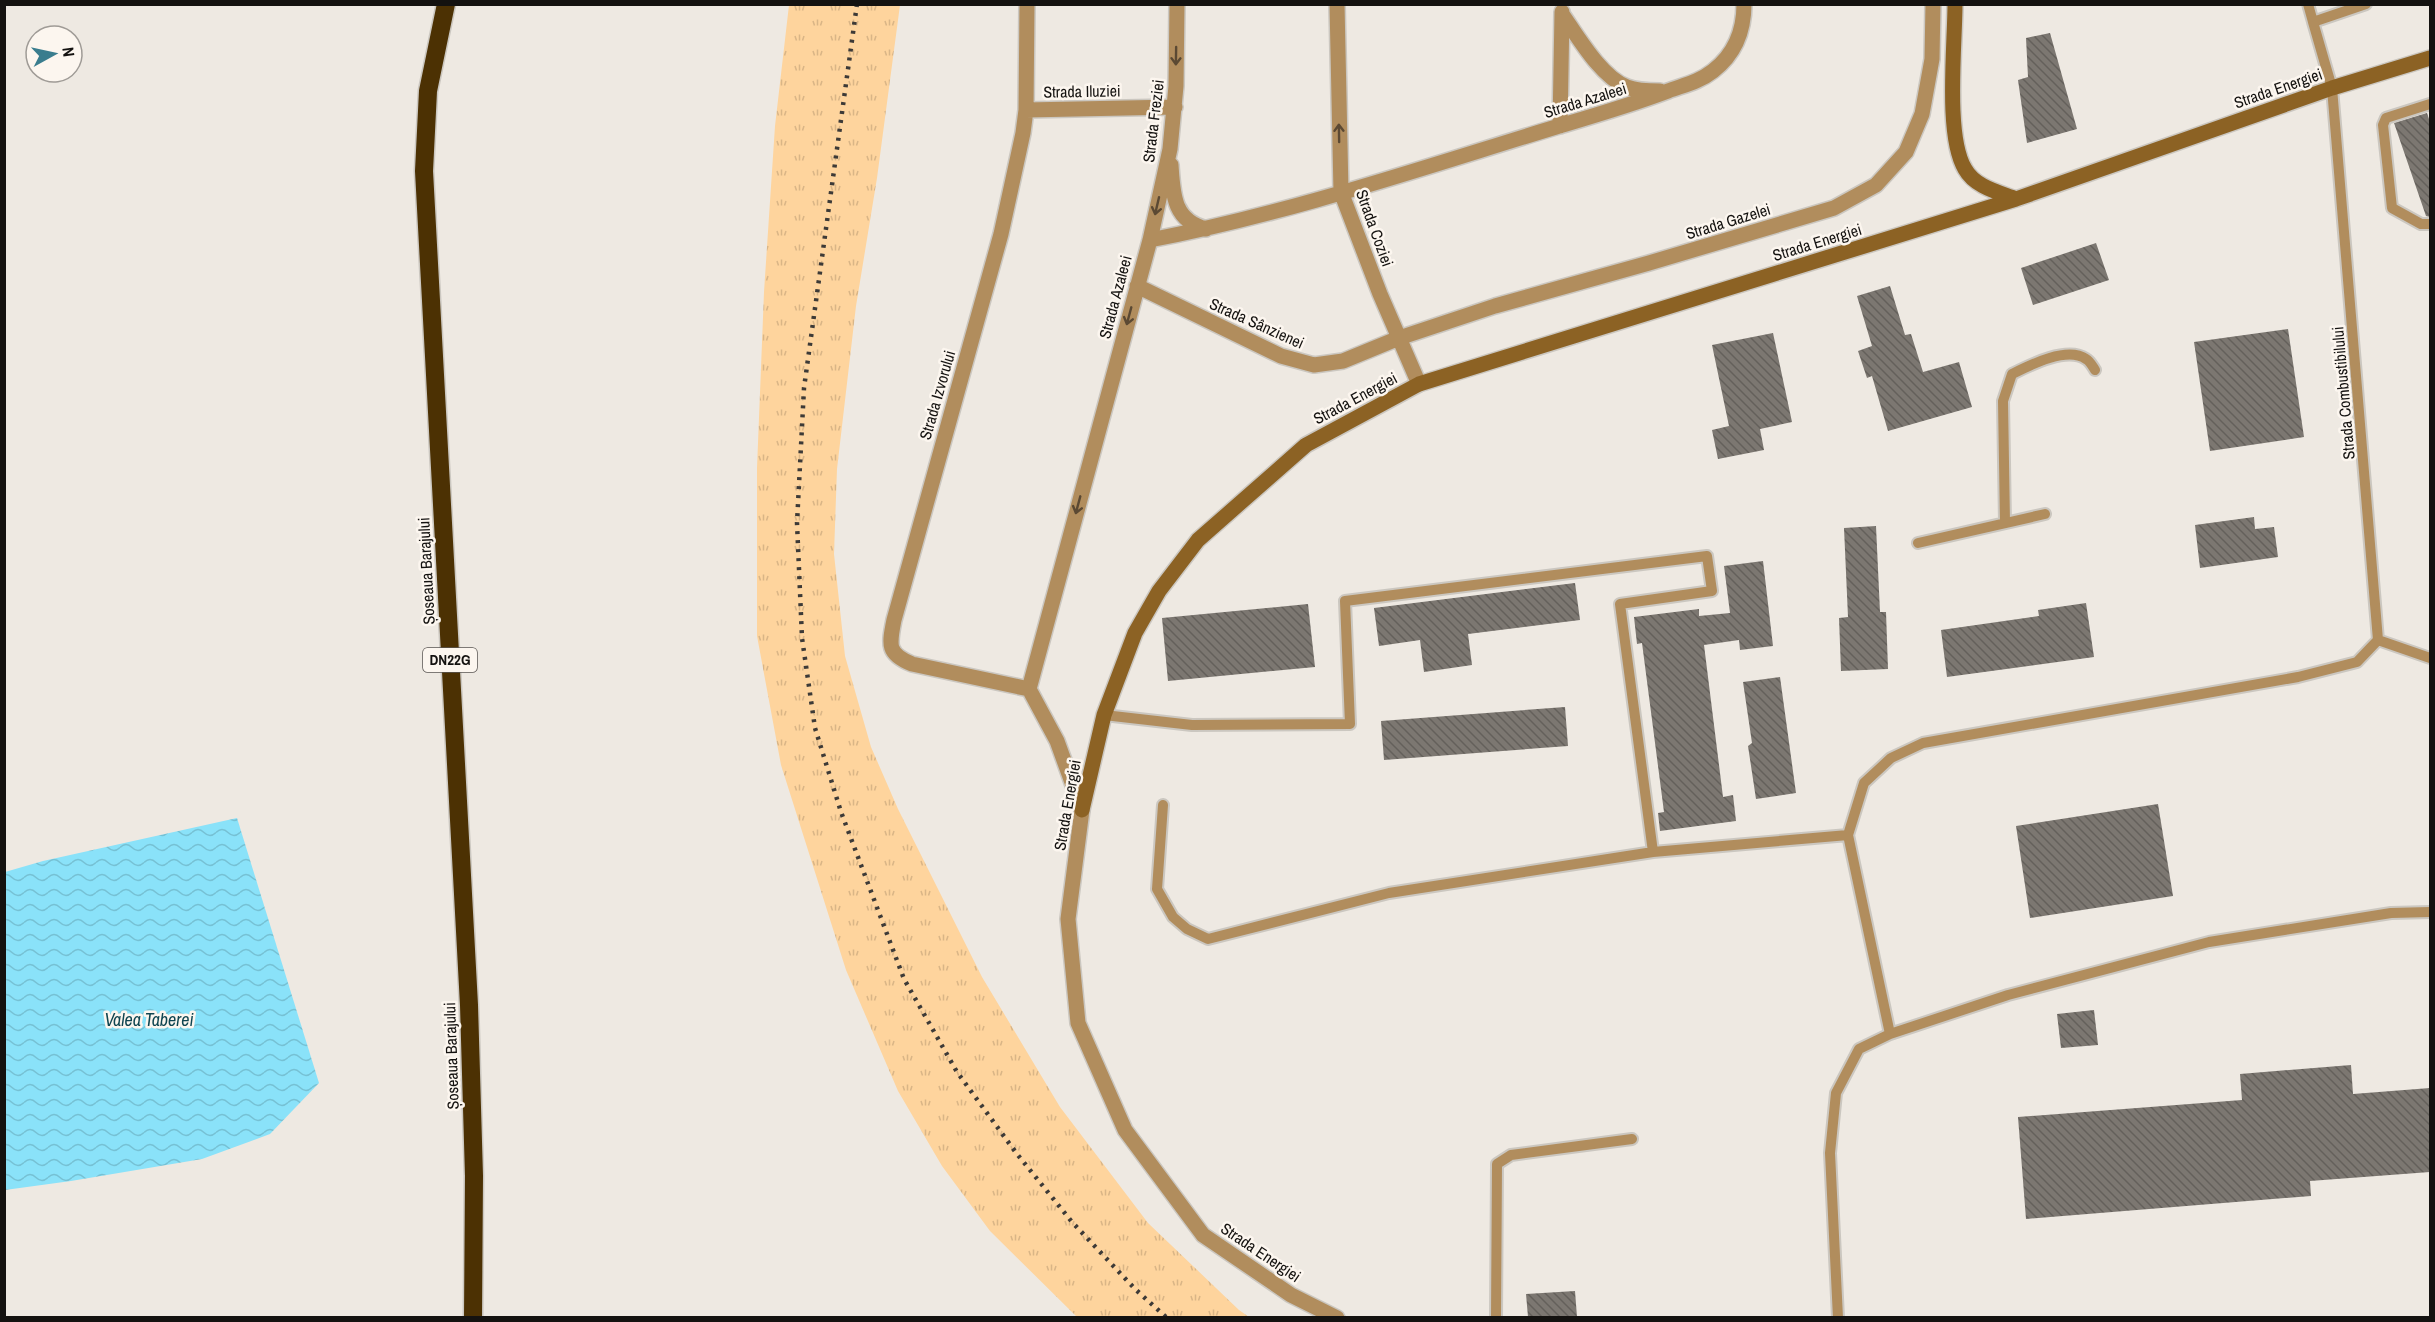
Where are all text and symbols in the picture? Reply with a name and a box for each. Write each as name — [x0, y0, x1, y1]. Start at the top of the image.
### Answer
north arrow — [24, 24, 84, 84]
one-way arrow — [1171, 45, 1182, 65]
text: N — [57, 46, 80, 58]
street label: Strada Energiei — [2231, 63, 2325, 113]
street label: Strada Azaleei — [1541, 77, 1629, 123]
street label: Strada Freziei — [1137, 78, 1169, 164]
street label: Strada Iluziei — [1043, 79, 1121, 103]
one-way arrow — [1333, 124, 1345, 144]
street label: Strada Coziei — [1351, 187, 1399, 269]
one-way arrow — [1151, 196, 1163, 215]
street label: Strada Gazelei — [1683, 198, 1773, 244]
street label: Strada Energiei — [1770, 218, 1864, 266]
street label: Strada Azaleei — [1093, 253, 1137, 341]
street label: Strada Sânzienei — [1206, 292, 1308, 354]
one-way arrow — [1122, 306, 1134, 325]
street label: Strada Combustibilului — [2326, 326, 2360, 460]
street label: Strada Izvorului — [914, 348, 960, 442]
street label: Strada Energiei — [1309, 367, 1401, 429]
one-way arrow — [1071, 495, 1083, 514]
street label: Șoseaua Barajului — [412, 517, 440, 625]
road number: DN22G — [423, 648, 477, 672]
street label: Strada Energiei — [1048, 758, 1086, 852]
street label: Șoseaua Barajului — [438, 1002, 464, 1110]
water label: Valea Taberei — [104, 1007, 194, 1032]
street label: Strada Energiei — [1217, 1217, 1305, 1287]

